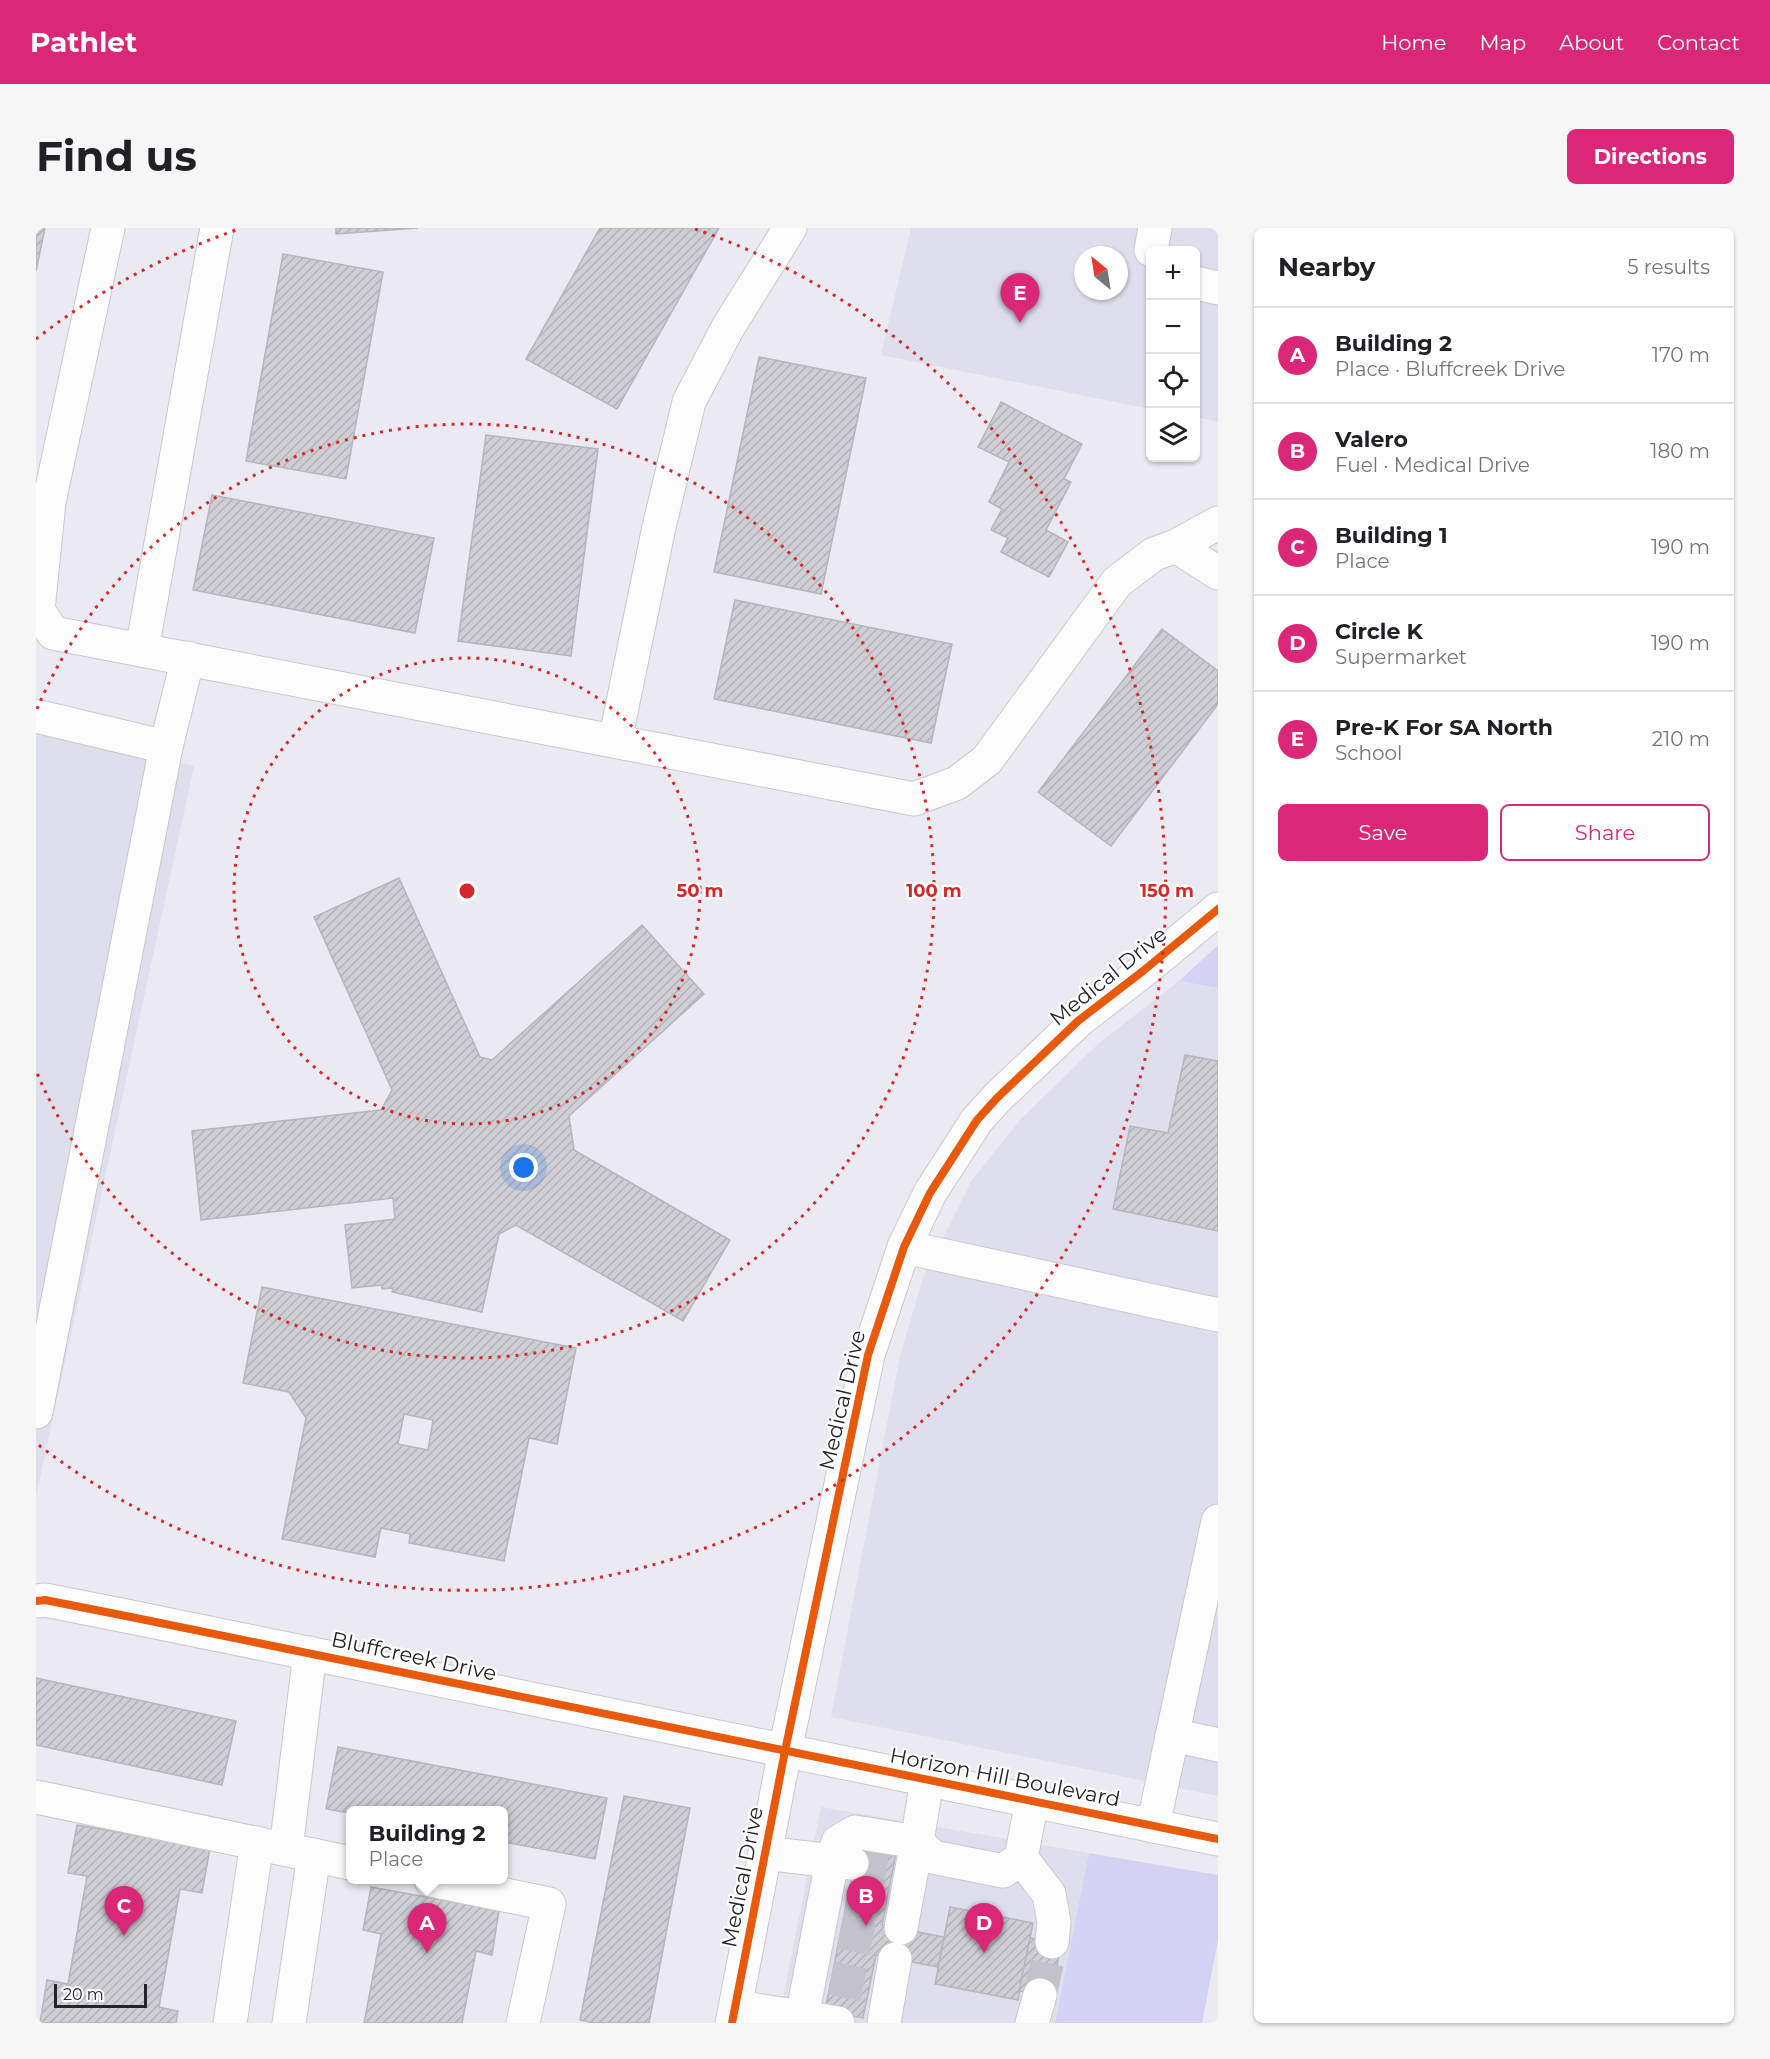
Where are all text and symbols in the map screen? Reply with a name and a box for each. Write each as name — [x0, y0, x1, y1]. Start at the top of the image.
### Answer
text: Pathlet — [30, 25, 137, 59]
text: Home — [1381, 30, 1446, 55]
text: Map — [1479, 30, 1526, 55]
text: About — [1559, 30, 1624, 55]
text: Contact — [1657, 30, 1740, 55]
button: Directions — [1567, 129, 1734, 184]
text: Find us — [36, 130, 197, 182]
north arrow — [1074, 246, 1128, 300]
map controls — [1146, 246, 1200, 462]
button: + — [1146, 246, 1200, 300]
text: Nearby — [1278, 251, 1375, 283]
text: 5 results — [1627, 255, 1710, 279]
pin: E — [1000, 274, 1040, 323]
button: − — [1146, 300, 1200, 354]
text: Building 2 — [1335, 330, 1452, 357]
text: A — [1290, 343, 1305, 367]
text: 170 m — [1652, 343, 1710, 367]
button: locate — [1146, 354, 1200, 408]
text: Place · Bluffcreek Drive — [1335, 357, 1565, 381]
button: layers — [1146, 408, 1200, 462]
text: Valero — [1335, 426, 1408, 453]
text: B — [1290, 439, 1305, 463]
text: 180 m — [1650, 439, 1710, 463]
text: Fuel · Medical Drive — [1335, 453, 1530, 477]
text: Building 1 — [1335, 522, 1448, 549]
text: C — [1290, 535, 1305, 559]
text: 190 m — [1651, 535, 1710, 559]
text: Place — [1335, 549, 1390, 573]
text: Circle K — [1335, 618, 1423, 645]
text: D — [1289, 631, 1306, 655]
text: 190 m — [1651, 631, 1710, 655]
text: Supermarket — [1335, 645, 1467, 669]
text: Pre-K For SA North — [1335, 714, 1553, 741]
text: E — [1291, 727, 1304, 751]
text: 210 m — [1652, 727, 1710, 751]
text: School — [1335, 741, 1402, 765]
button: Save — [1278, 804, 1488, 861]
button: Share — [1500, 804, 1710, 861]
text: 50 m — [677, 880, 723, 902]
text: 100 m — [906, 880, 962, 902]
text: 150 m — [1140, 880, 1194, 902]
centre of rings — [457, 881, 477, 901]
street label: Medical Drive — [1045, 921, 1171, 1031]
your location — [509, 1153, 538, 1182]
street label: Medical Drive — [814, 1328, 870, 1472]
street label: Bluffcreek Drive — [329, 1626, 499, 1686]
street label: Horizon Hill Boulevard — [888, 1742, 1122, 1812]
street label: Medical Drive — [716, 1804, 768, 1950]
popup — [346, 1806, 508, 1884]
text: Building 2 — [369, 1820, 485, 1847]
text: Place — [369, 1847, 423, 1871]
pin: B — [846, 1876, 886, 1926]
pin: C — [104, 1886, 143, 1936]
pin: A — [408, 1904, 446, 1953]
pin: D — [964, 1904, 1004, 1953]
scale bar — [54, 1981, 147, 2008]
text: 20 m — [63, 1985, 104, 2004]

